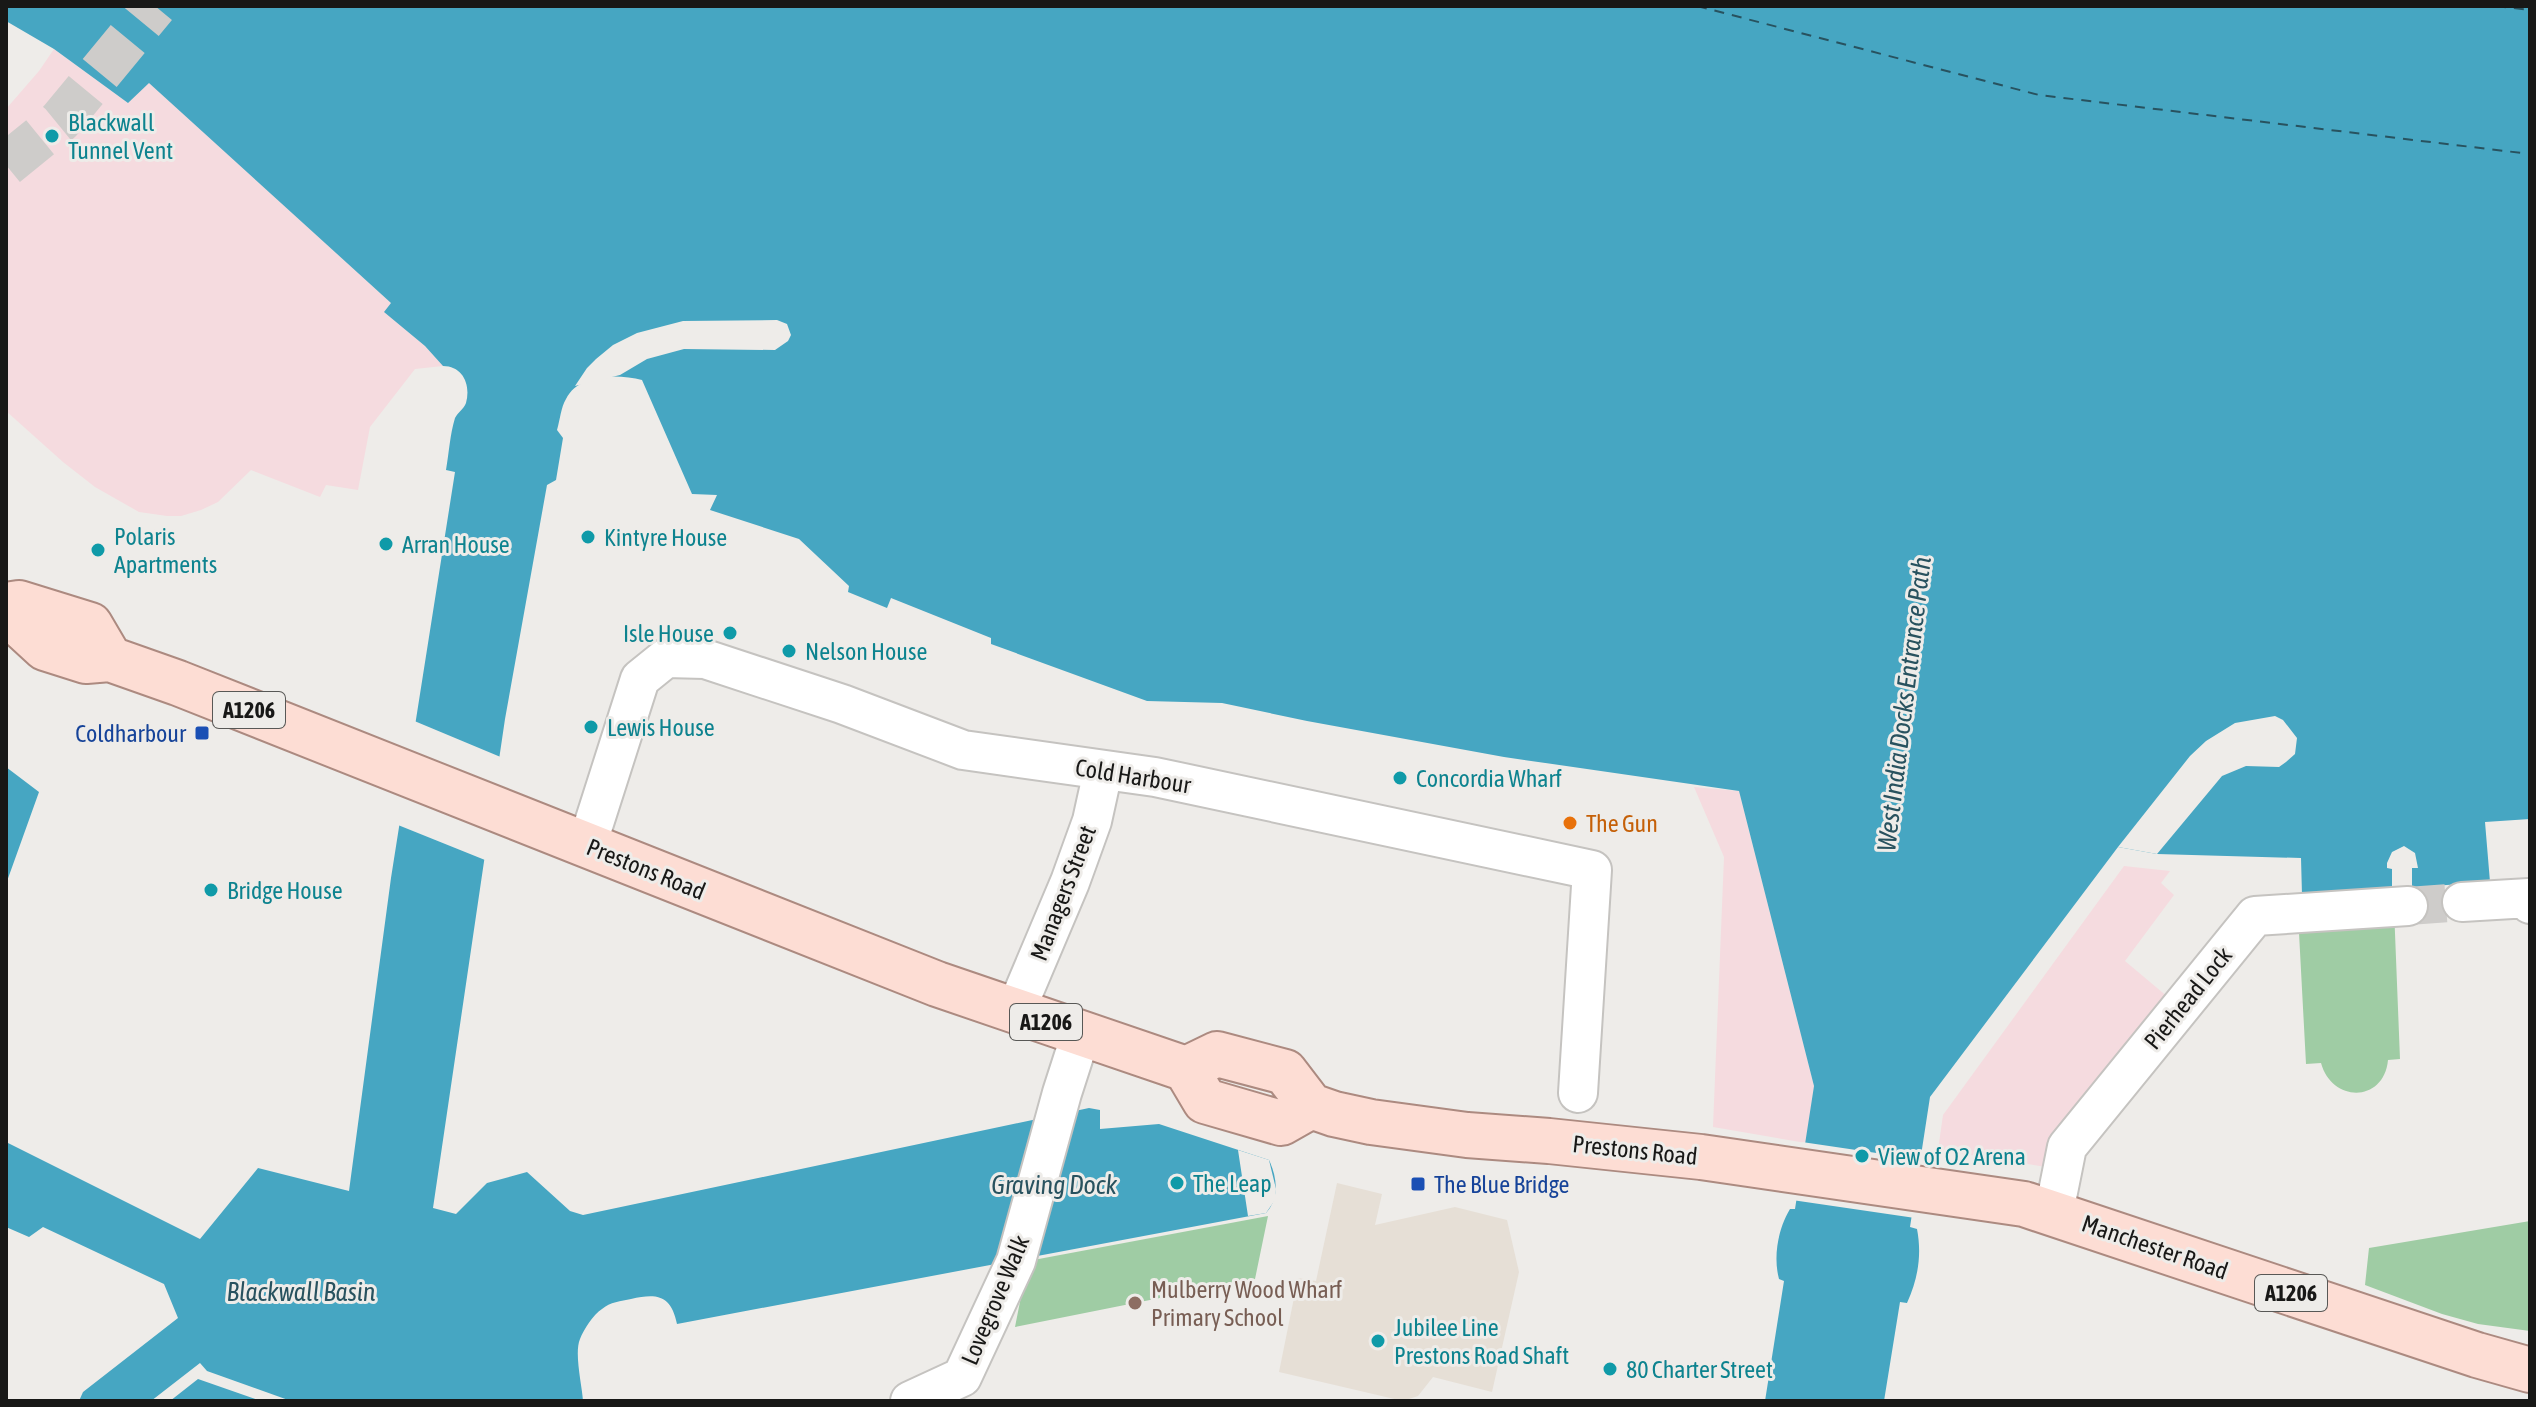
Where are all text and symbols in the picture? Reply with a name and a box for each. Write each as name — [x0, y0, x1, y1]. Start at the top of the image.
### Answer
place label: Blackwall Tunnel Vent — [68, 109, 173, 164]
marker: Blackwall Tunnel Vent — [43, 127, 61, 145]
place label: Polaris Apartments — [114, 523, 217, 578]
place label: Kintyre House — [604, 524, 727, 551]
marker: Kintyre House — [579, 528, 597, 546]
place label: Arran House — [402, 531, 510, 558]
marker: Arran House — [377, 535, 395, 553]
marker: Polaris Apartments — [89, 541, 107, 559]
water label: West India Docks Entrance Path — [1871, 555, 1937, 853]
place label: Isle House — [623, 620, 714, 647]
marker: Isle House — [721, 624, 739, 642]
place label: Nelson House — [805, 638, 927, 665]
marker: Nelson House — [780, 642, 798, 660]
road number: A1206 — [213, 692, 285, 728]
place label: Lewis House — [607, 714, 715, 741]
marker: Lewis House — [582, 718, 600, 736]
place label: Coldharbour — [75, 720, 187, 747]
marker: Coldharbour — [193, 724, 211, 742]
street label: Cold Harbour — [1073, 754, 1193, 799]
place label: Concordia Wharf — [1416, 765, 1562, 792]
marker: Concordia Wharf — [1391, 769, 1409, 787]
place label: The Gun — [1586, 810, 1658, 837]
marker: The Gun — [1561, 814, 1579, 832]
street label: Managers Street — [1025, 822, 1101, 964]
street label: Prestons Road — [583, 833, 709, 905]
place label: Bridge House — [227, 877, 343, 904]
marker: Bridge House — [202, 881, 220, 899]
street label: Pierhead Lock — [2139, 941, 2238, 1054]
road number: A1206 — [1010, 1004, 1082, 1040]
street label: Prestons Road — [1571, 1130, 1699, 1170]
place label: View of O2 Arena — [1878, 1143, 2026, 1170]
marker: View of O2 Arena — [1853, 1147, 1871, 1165]
water label: Graving Dock — [991, 1170, 1117, 1200]
place label: The Leap — [1193, 1170, 1272, 1197]
place label: The Blue Bridge — [1434, 1171, 1569, 1198]
marker: The Leap — [1168, 1174, 1186, 1192]
marker: The Blue Bridge — [1409, 1175, 1427, 1193]
street label: Manchester Road — [2078, 1209, 2232, 1285]
street label: Lovegrove Walk — [956, 1231, 1035, 1369]
road number: A1206 — [2255, 1275, 2327, 1311]
place label: Mulberry Wood Wharf Primary School — [1151, 1276, 1343, 1331]
water label: Blackwall Basin — [227, 1277, 376, 1307]
marker: Mulberry Wood Wharf Primary School — [1126, 1294, 1144, 1312]
place label: Jubilee Line Prestons Road Shaft — [1394, 1314, 1569, 1369]
marker: Jubilee Line Prestons Road Shaft — [1369, 1332, 1387, 1350]
place label: 80 Charter Street — [1626, 1356, 1773, 1383]
marker: 80 Charter Street — [1601, 1360, 1619, 1378]

